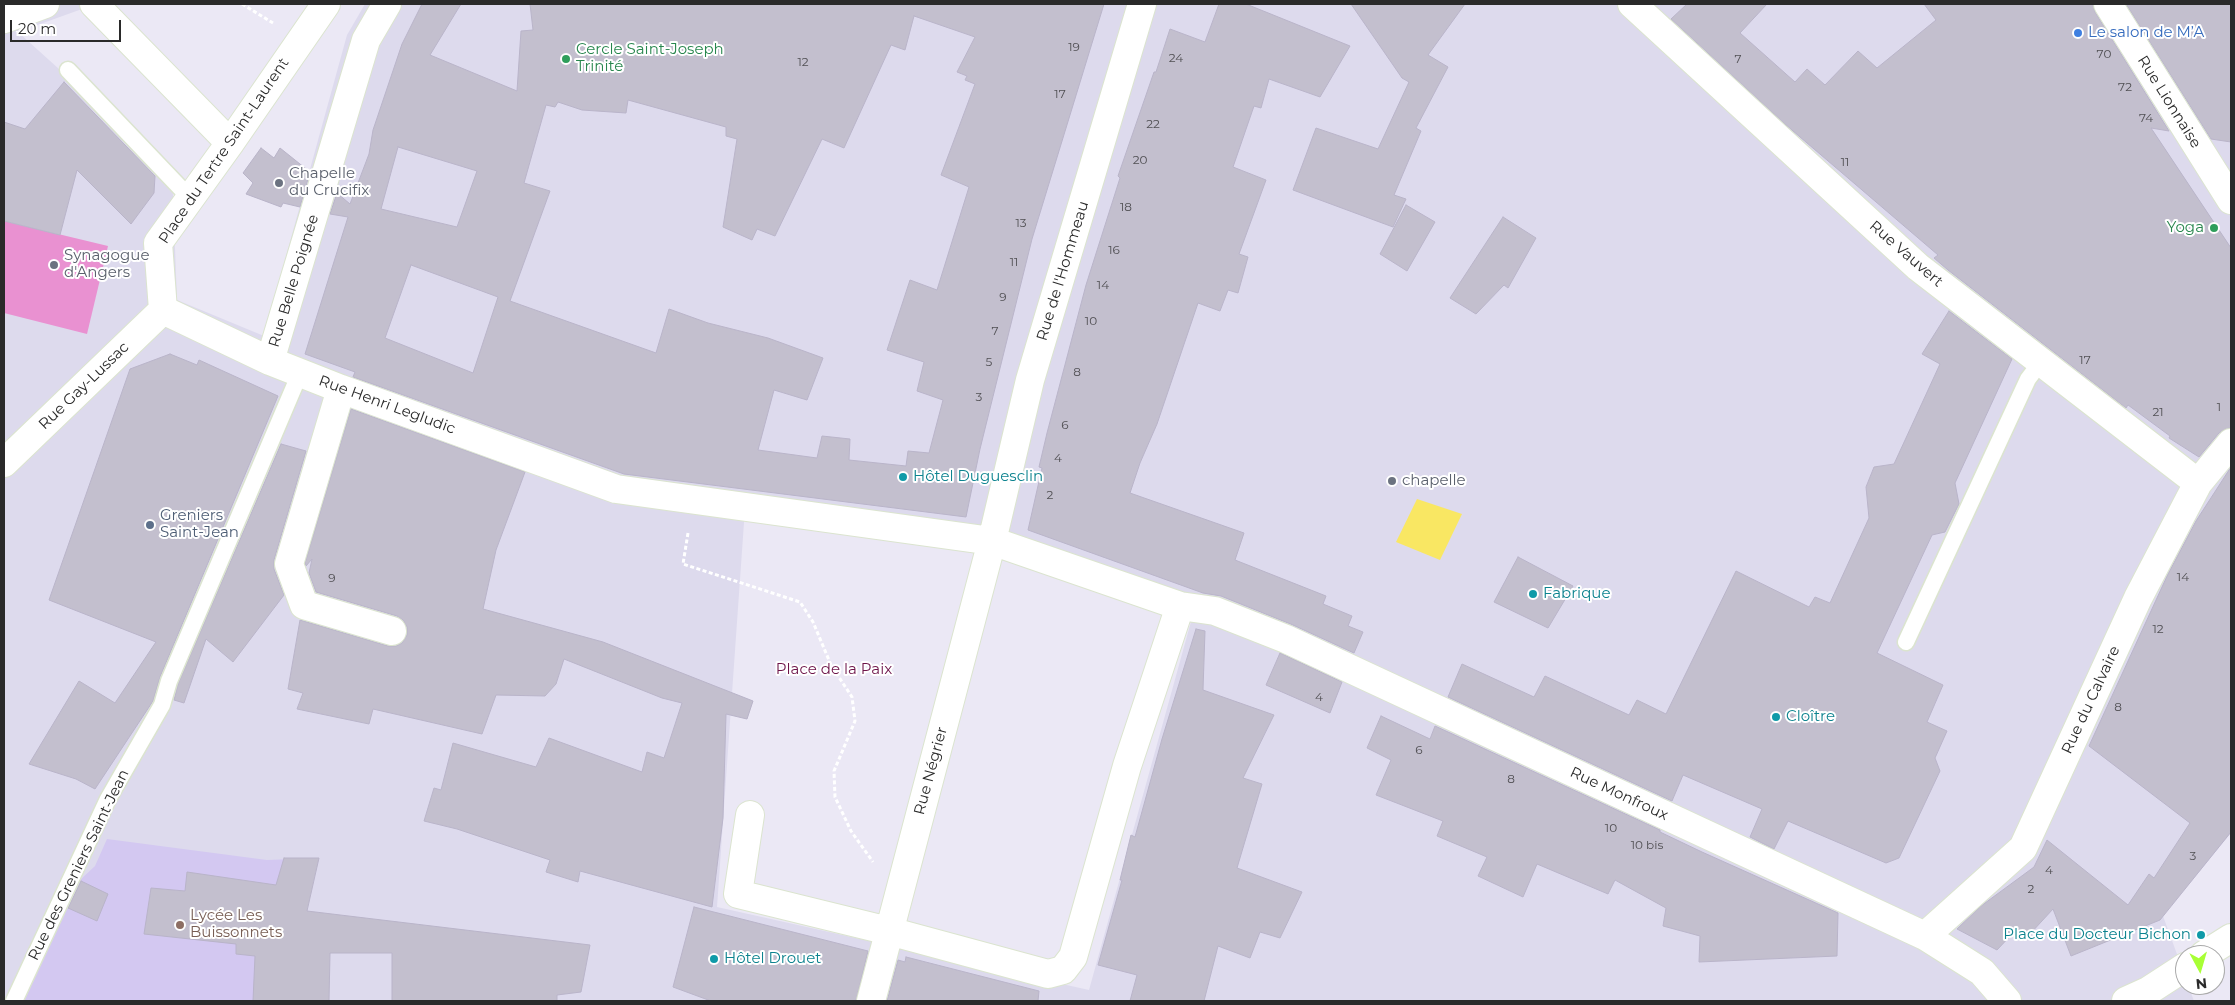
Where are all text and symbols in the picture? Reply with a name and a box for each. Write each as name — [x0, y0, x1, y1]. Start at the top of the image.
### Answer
scale bar — [12, 10, 124, 42]
text: 20 m — [18, 19, 56, 38]
place label: Le salon de M’A — [2088, 24, 2204, 42]
marker: Le salon de M’A — [2072, 27, 2084, 39]
house number: 19 — [1068, 40, 1080, 54]
place label: Cercle Saint-Joseph Trinité — [576, 41, 724, 76]
house number: 70 — [2097, 47, 2111, 61]
house number: 24 — [1169, 51, 1183, 65]
house number: 7 — [1734, 52, 1742, 66]
street label: Rue Lionnaise — [2133, 52, 2205, 152]
marker: Cercle Saint-Joseph Trinité — [560, 53, 572, 65]
street label: Place du Tertre Saint-Laurent — [155, 55, 293, 247]
house number: 12 — [797, 55, 809, 69]
house number: 72 — [2118, 80, 2132, 94]
house number: 17 — [1054, 87, 1066, 101]
house number: 74 — [2139, 111, 2153, 125]
house number: 22 — [1146, 117, 1160, 131]
house number: 20 — [1133, 153, 1147, 167]
house number: 11 — [1841, 155, 1849, 169]
place label: Chapelle du Crucifix — [289, 165, 369, 200]
marker: Chapelle du Crucifix — [273, 177, 285, 189]
street label: Rue de l'Hommeau — [1033, 199, 1093, 343]
house number: 18 — [1120, 200, 1132, 214]
street label: Rue Belle Poignée — [265, 212, 323, 350]
house number: 13 — [1015, 216, 1027, 230]
street label: Rue Vauvert — [1865, 217, 1947, 291]
place label: Yoga — [2167, 219, 2204, 237]
marker: Yoga — [2208, 222, 2220, 234]
house number: 16 — [1108, 243, 1120, 257]
place label: Synagogue d'Angers — [64, 247, 149, 282]
house number: 11 — [1010, 255, 1018, 269]
marker: Synagogue d'Angers — [48, 259, 60, 271]
house number: 14 — [1097, 278, 1109, 292]
house number: 9 — [999, 290, 1007, 304]
house number: 10 — [1085, 314, 1097, 328]
house number: 7 — [991, 324, 999, 338]
street label: Rue Gay-Lussac — [35, 338, 133, 434]
house number: 17 — [2079, 353, 2091, 367]
house number: 5 — [986, 355, 992, 369]
house number: 8 — [1073, 365, 1081, 379]
street label: Rue Henri Legludic — [316, 372, 458, 438]
house number: 3 — [976, 390, 982, 404]
house number: 1 — [2217, 400, 2221, 414]
house number: 21 — [2152, 405, 2164, 419]
house number: 6 — [1061, 418, 1069, 432]
house number: 4 — [1054, 451, 1062, 465]
place label: Hôtel Duguesclin — [913, 468, 1043, 486]
marker: Hôtel Duguesclin — [897, 471, 909, 483]
place label: chapelle — [1402, 472, 1466, 490]
marker: chapelle — [1386, 475, 1398, 487]
house number: 2 — [1047, 488, 1053, 502]
place label: Greniers Saint-Jean — [160, 507, 239, 542]
marker: Greniers Saint-Jean — [144, 519, 156, 531]
house number: 14 — [2177, 570, 2189, 584]
house number: 9 — [328, 571, 336, 585]
place label: Fabrique — [1543, 585, 1610, 603]
marker: Fabrique — [1527, 588, 1539, 600]
house number: 12 — [2152, 622, 2164, 636]
street label: Rue du Calvaire — [2058, 643, 2124, 757]
park label: Place de la Paix — [776, 661, 892, 679]
house number: 4 — [1315, 690, 1323, 704]
house number: 8 — [2114, 700, 2122, 714]
place label: Cloître — [1786, 708, 1835, 726]
marker: Cloître — [1770, 711, 1782, 723]
street label: Rue Négrier — [911, 725, 951, 817]
house number: 6 — [1415, 743, 1423, 757]
street label: Rue Monfroux — [1567, 763, 1671, 825]
street label: Rue des Greniers Saint-Jean — [25, 767, 133, 963]
house number: 8 — [1507, 772, 1515, 786]
house number: 10 — [1605, 821, 1617, 835]
house number: 10 bis — [1631, 838, 1663, 852]
house number: 3 — [2190, 849, 2196, 863]
house number: 4 — [2045, 863, 2053, 877]
house number: 2 — [2028, 882, 2034, 896]
place label: Lycée Les Buissonnets — [190, 907, 282, 942]
marker: Lycée Les Buissonnets — [174, 919, 186, 931]
place label: Place du Docteur Bichon — [2003, 926, 2191, 944]
marker: Place du Docteur Bichon — [2195, 929, 2207, 941]
north arrow — [2175, 945, 2225, 995]
place label: Hôtel Drouet — [724, 950, 821, 968]
marker: Hôtel Drouet — [708, 953, 720, 965]
text: N — [2195, 974, 2208, 993]

